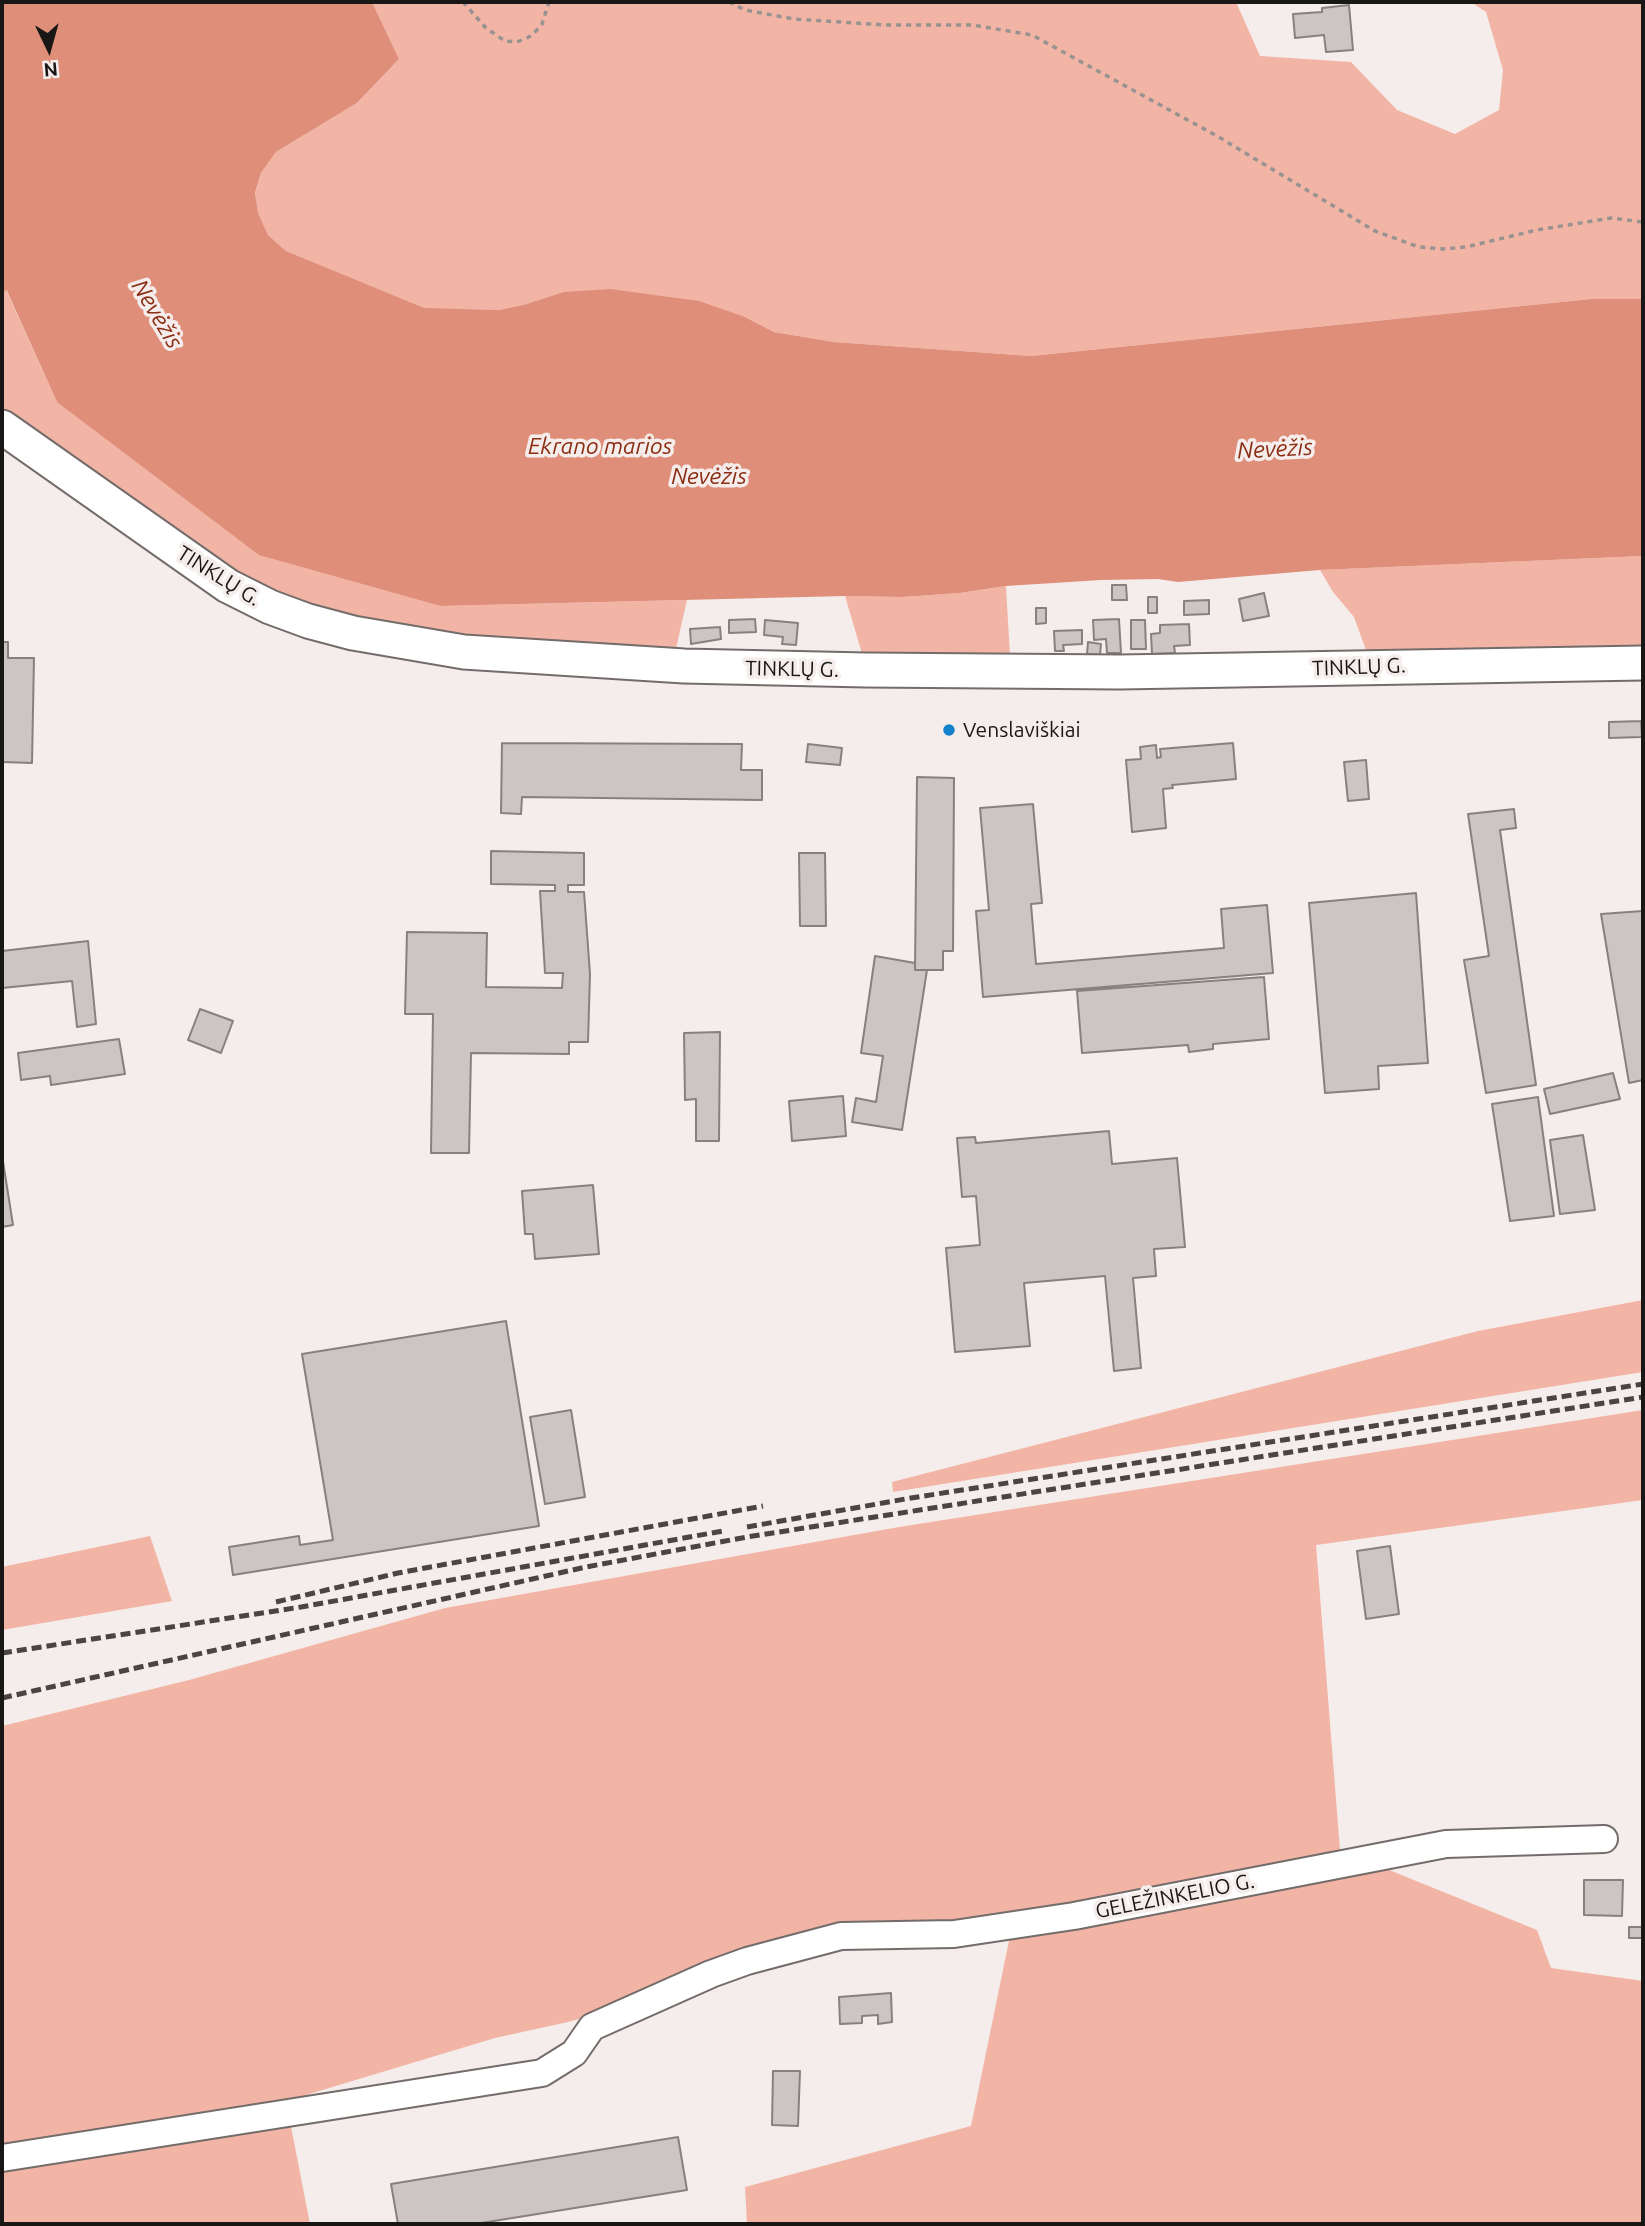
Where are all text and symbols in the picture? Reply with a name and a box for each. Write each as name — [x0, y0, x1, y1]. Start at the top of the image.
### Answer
north arrow — [14, 14, 84, 84]
text: N — [43, 58, 59, 81]
water label: Nevėžis — [126, 274, 188, 354]
water label: Ekrano marios — [528, 432, 672, 460]
water label: Nevėžis — [1236, 433, 1314, 465]
water label: Nevėžis — [671, 462, 747, 490]
street label: TINKLŲ G. — [172, 540, 266, 612]
street label: TINKLŲ G. — [1312, 653, 1406, 681]
street label: TINKLŲ G. — [745, 656, 839, 682]
place label: Venslaviškiai — [963, 717, 1081, 743]
marker: Venslaviškiai — [941, 722, 957, 738]
street label: GELEŽINKELIO G. — [1093, 1868, 1257, 1924]

